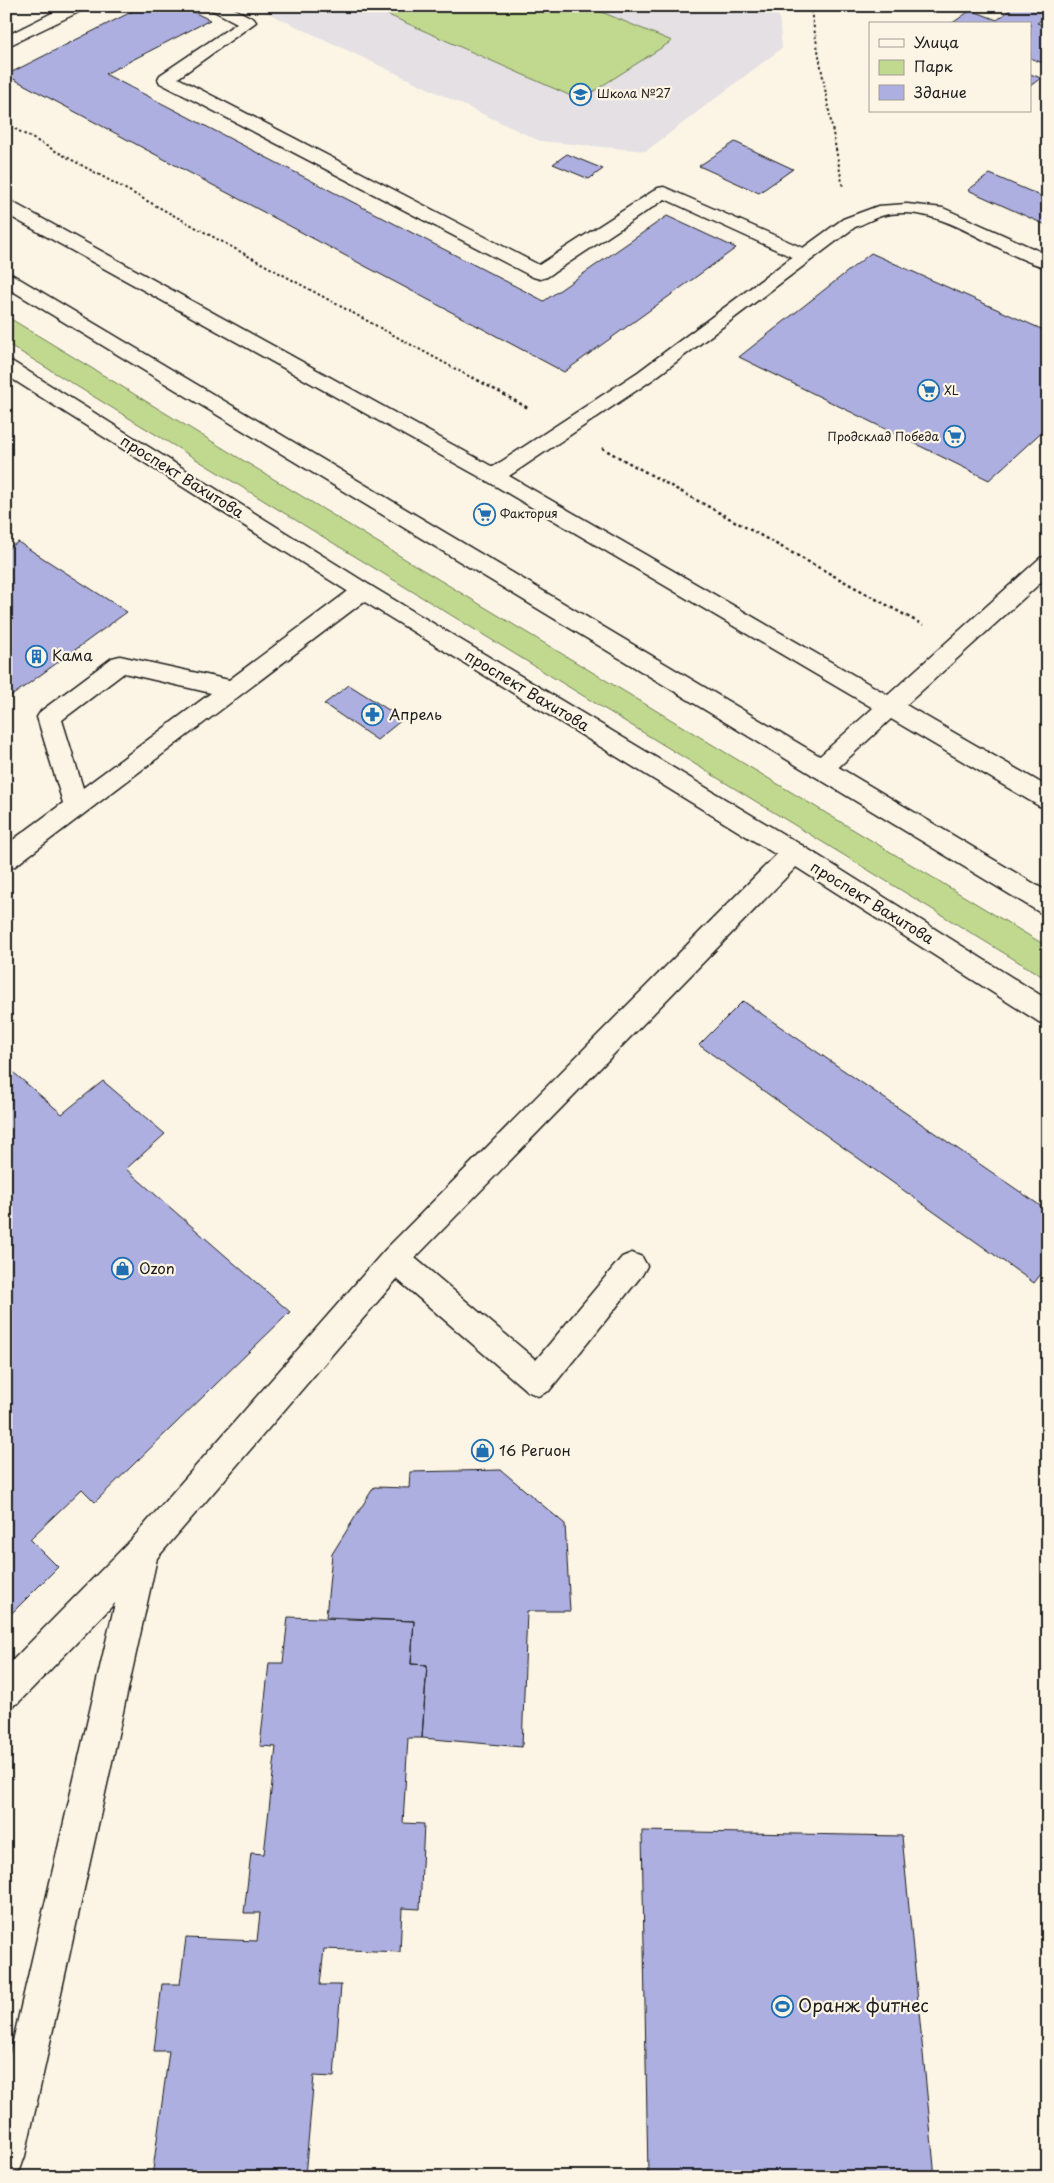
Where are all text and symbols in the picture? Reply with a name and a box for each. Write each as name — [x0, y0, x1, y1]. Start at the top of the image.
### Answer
legend — [869, 22, 1032, 112]
text: Улица — [914, 30, 959, 53]
text: Парк — [914, 54, 953, 77]
text: Здание — [914, 80, 967, 103]
school or university icon: Школа №27 — [569, 82, 593, 106]
place label: Школа №27 — [597, 84, 671, 102]
supermarket icon: XL — [916, 379, 940, 403]
place label: XL — [944, 381, 959, 399]
supermarket icon: Продсклад Победа — [943, 425, 967, 449]
place label: Продсклад Победа — [827, 427, 940, 445]
street label: проспект Вахитова — [117, 428, 249, 523]
supermarket icon: Фактория — [472, 502, 496, 526]
place label: Фактория — [500, 504, 558, 522]
place label: Кама — [52, 643, 93, 666]
street label: проспект Вахитова — [461, 643, 595, 736]
building icon: Кама — [24, 644, 48, 668]
place label: Апрель — [389, 702, 442, 725]
pharmacy icon: Апрель — [361, 703, 385, 727]
street label: проспект Вахитова — [807, 854, 939, 949]
place label: Ozon — [139, 1256, 175, 1279]
shop icon: Ozon — [111, 1257, 135, 1281]
place label: 16 Регион — [499, 1438, 571, 1461]
shop icon: 16 Регион — [471, 1439, 495, 1463]
place label: Оранж фитнес — [798, 1991, 929, 2018]
sports icon: Оранж фитнес — [770, 1994, 794, 2018]

